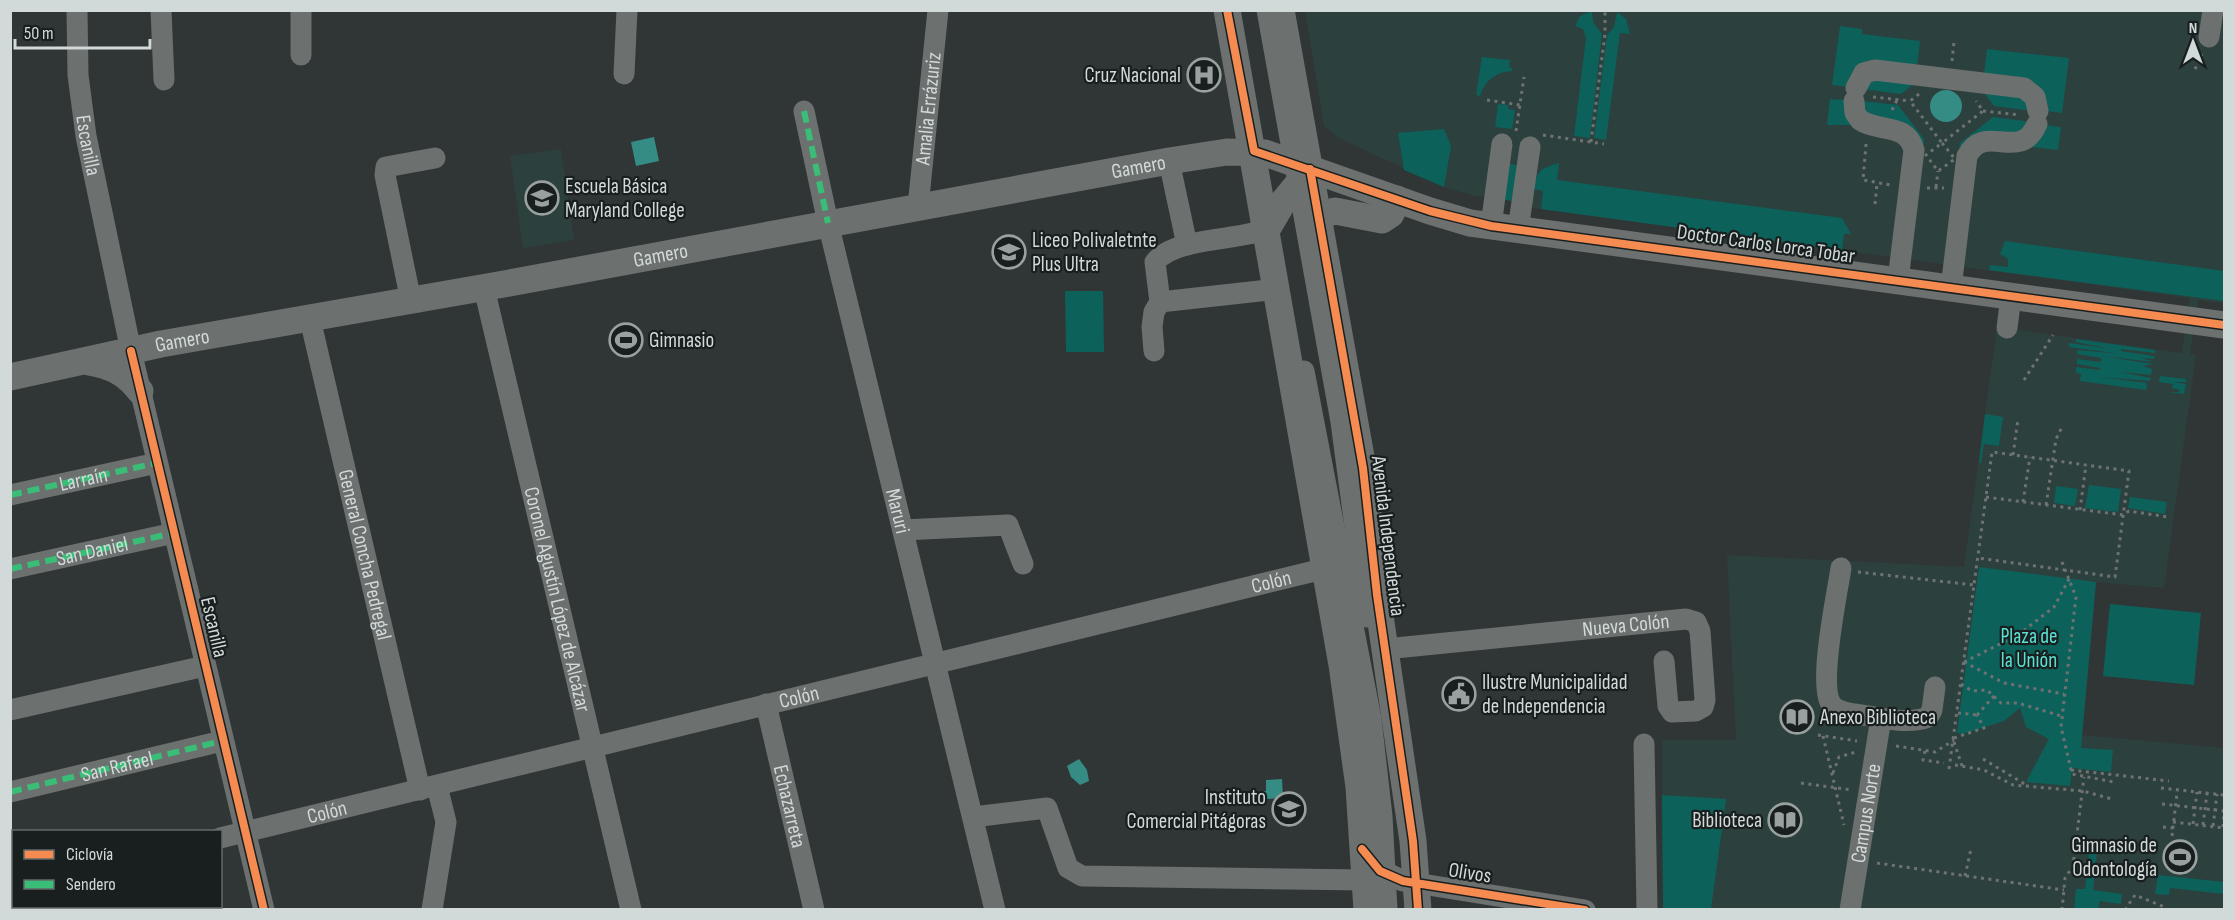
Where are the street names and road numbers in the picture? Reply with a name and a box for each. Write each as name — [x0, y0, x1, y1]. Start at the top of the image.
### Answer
street label: Amalia Errázuriz — [910, 51, 946, 167]
street label: Escanilla — [71, 113, 106, 178]
street label: Gamero — [1109, 149, 1168, 184]
street label: Doctor Carlos Lorca Tobar — [1676, 219, 1856, 269]
street label: Gamero — [631, 238, 690, 272]
street label: Gamero — [152, 323, 211, 357]
street label: Avenida Independencia — [1366, 453, 1410, 618]
street label: Larraín — [57, 462, 110, 496]
street label: General Concha Pedregal — [333, 467, 397, 642]
street label: Coronel Agustín López de Alcázar — [519, 484, 596, 714]
street label: Maruri — [881, 486, 916, 536]
street label: San Daniel — [54, 531, 130, 571]
street label: Colón — [1249, 565, 1294, 599]
street label: Escanilla — [195, 594, 233, 660]
street label: Nueva Colón — [1581, 608, 1671, 642]
street label: Colón — [776, 680, 822, 714]
street label: San Rafael — [78, 746, 155, 787]
street label: Echazarreta — [768, 762, 812, 850]
street label: Campus Norte — [1845, 762, 1886, 865]
street label: Colón — [304, 795, 349, 829]
street label: Olivos — [1447, 857, 1493, 889]

